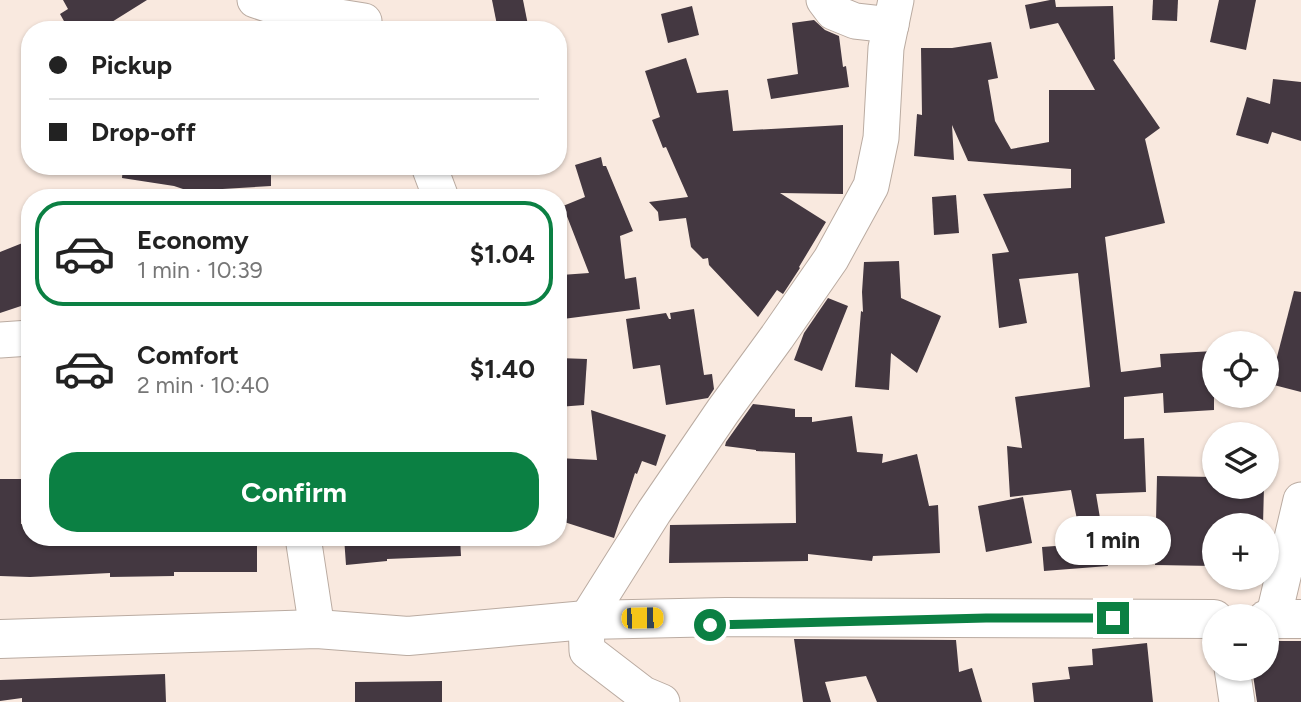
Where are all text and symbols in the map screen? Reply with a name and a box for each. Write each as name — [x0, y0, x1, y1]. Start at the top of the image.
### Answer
text: Pickup — [91, 49, 172, 81]
text: Drop-off — [91, 116, 196, 148]
icon: car — [53, 222, 116, 285]
text: Economy — [137, 224, 249, 256]
text: $1.04 — [470, 238, 535, 270]
text: 1 min · 10:39 — [137, 256, 263, 284]
map controls — [1202, 331, 1279, 681]
button: locate — [1202, 331, 1279, 408]
icon: car — [53, 337, 116, 400]
text: Comfort — [137, 339, 239, 371]
text: $1.40 — [470, 353, 535, 385]
text: 2 min · 10:40 — [137, 371, 270, 399]
button: layers — [1202, 422, 1279, 499]
button: Confirm — [49, 452, 539, 532]
button: + — [1202, 513, 1279, 590]
callout: 1 min — [1055, 516, 1171, 566]
text: 1 min — [1086, 526, 1140, 554]
route end — [1097, 602, 1129, 634]
button: − — [1202, 604, 1279, 681]
car — [621, 607, 664, 629]
route start — [694, 609, 726, 641]

